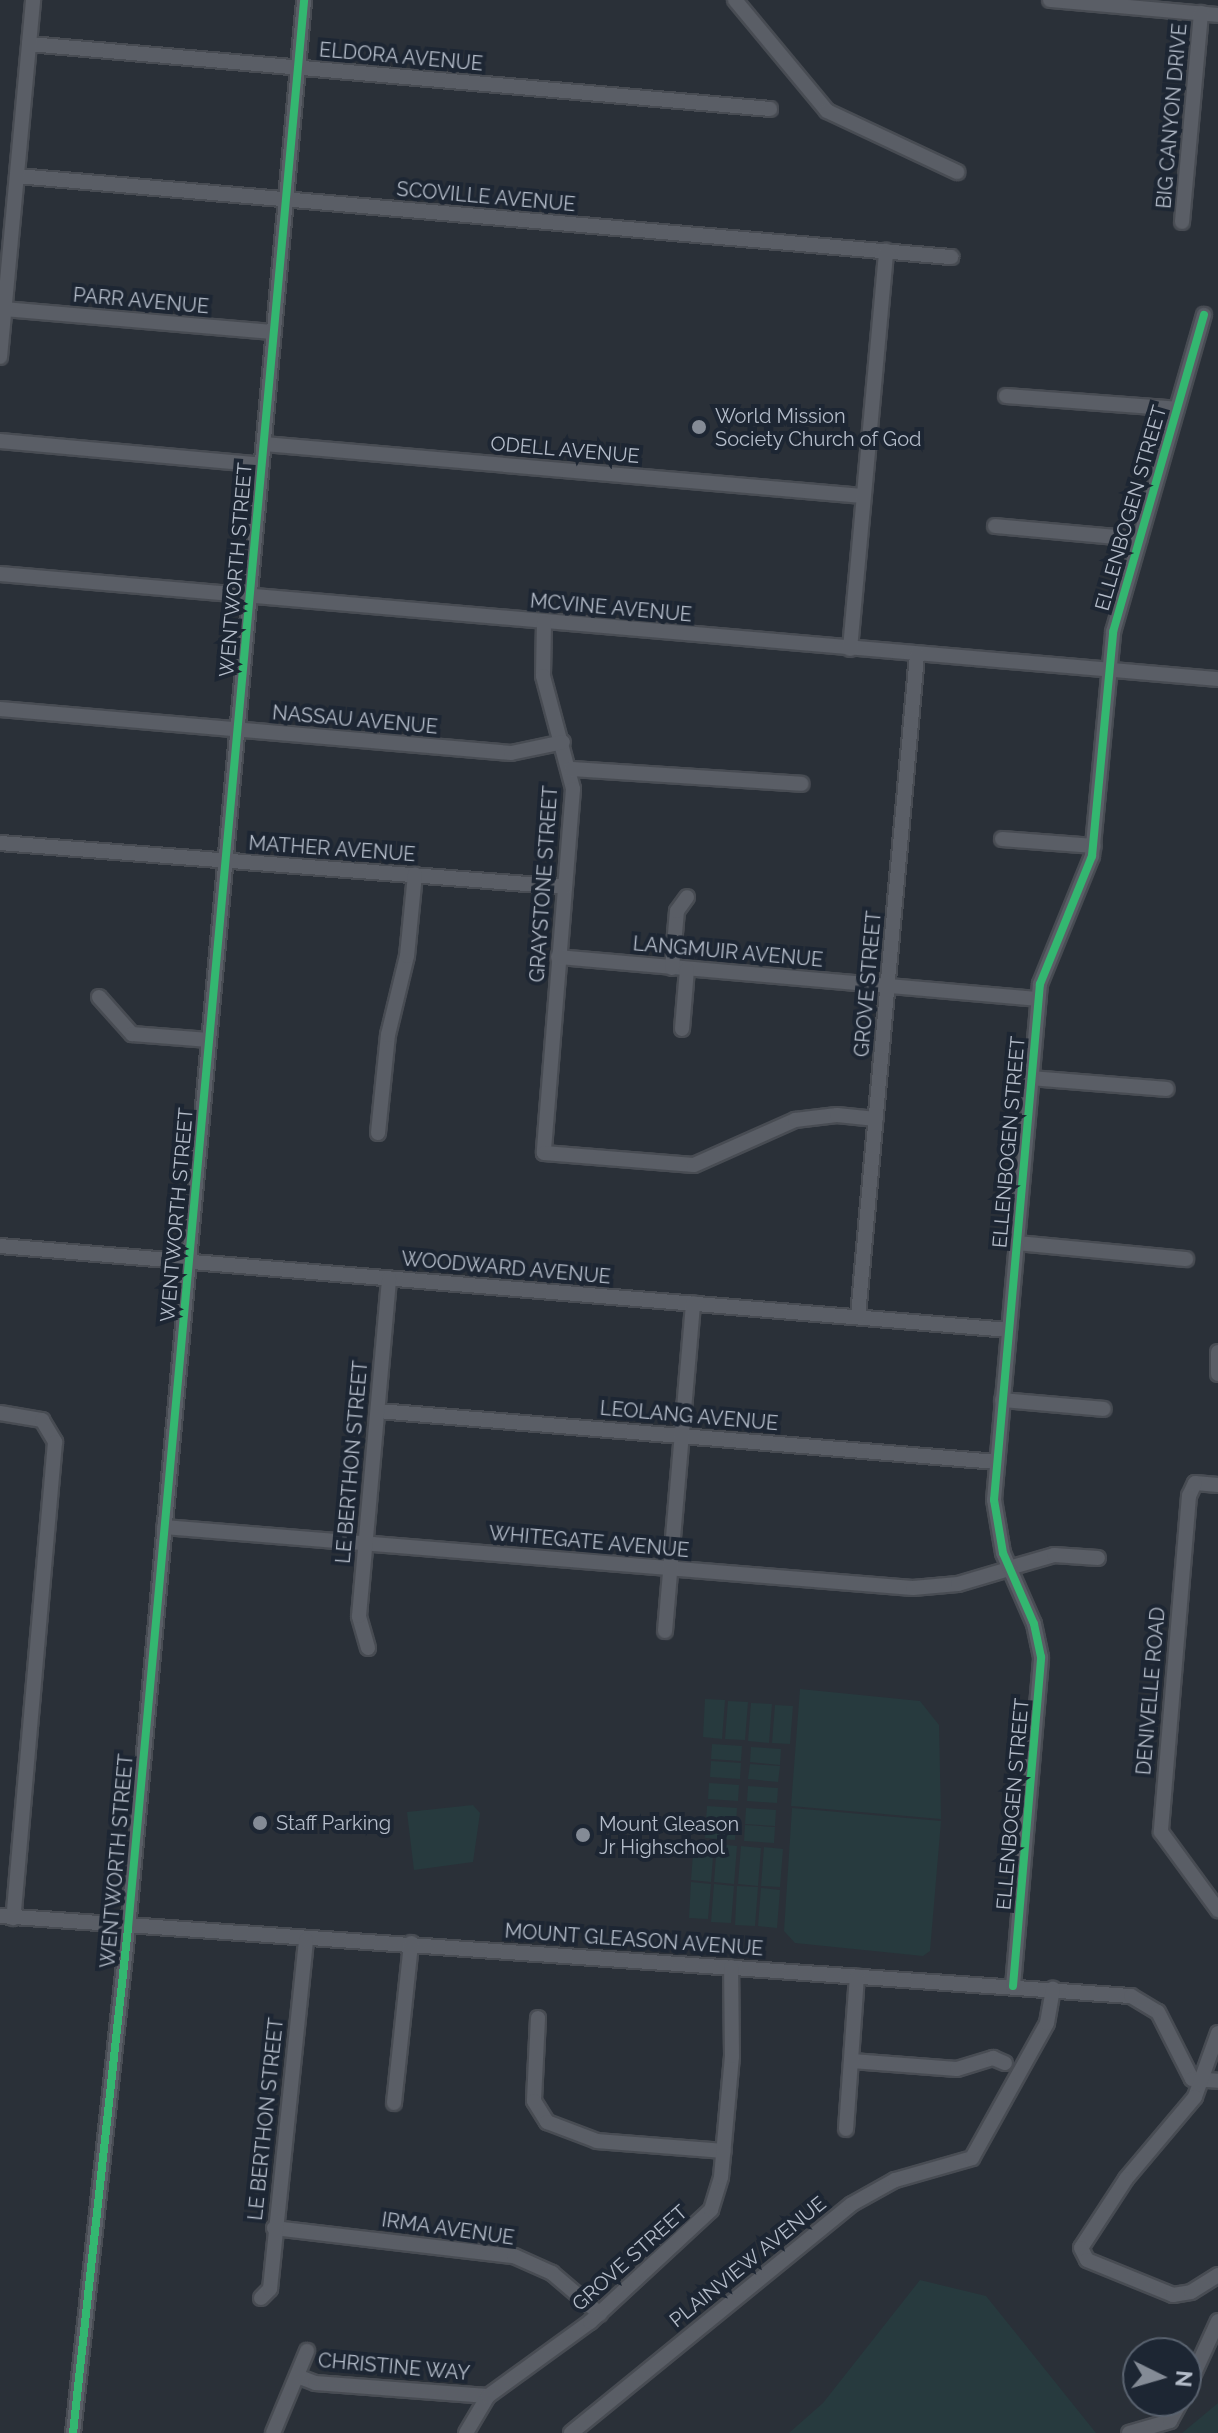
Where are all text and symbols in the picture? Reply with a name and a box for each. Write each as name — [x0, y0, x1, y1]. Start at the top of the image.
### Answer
street label: BIG CANYON DRIVE — [1152, 22, 1192, 210]
street label: ELDORA AVENUE — [317, 38, 485, 76]
street label: SCOVILLE AVENUE — [395, 177, 577, 217]
street label: PARR AVENUE — [72, 283, 210, 319]
street label: ELLENBOGEN STREET — [1090, 403, 1172, 613]
place label: World Mission Society Church of God — [715, 404, 922, 451]
marker: World Mission Society Church of God — [690, 418, 708, 436]
street label: ODELL AVENUE — [489, 431, 641, 469]
street label: WENTWORTH STREET — [215, 462, 257, 678]
street label: MCVINE AVENUE — [529, 589, 693, 627]
street label: NASSAU AVENUE — [271, 701, 439, 739]
street label: GRAYSTONE STREET — [525, 785, 563, 983]
street label: MATHER AVENUE — [247, 831, 417, 867]
street label: GROVE STREET — [850, 910, 886, 1058]
street label: LANGMUIR AVENUE — [632, 932, 824, 972]
street label: ELLENBOGEN STREET — [988, 1035, 1030, 1249]
street label: WENTWORTH STREET — [156, 1107, 198, 1323]
street label: WOODWARD AVENUE — [400, 1247, 612, 1289]
street label: LE BERTHON STREET — [331, 1359, 373, 1565]
street label: LEOLANG AVENUE — [599, 1396, 779, 1436]
street label: WHITEGATE AVENUE — [488, 1521, 690, 1563]
street label: DENIVELLE ROAD — [1132, 1606, 1170, 1776]
street label: ELLENBOGEN STREET — [992, 1697, 1034, 1911]
street label: WENTWORTH STREET — [96, 1753, 138, 1969]
place label: Staff Parking — [276, 1811, 391, 1835]
place label: Mount Gleason Jr Highschool — [599, 1812, 739, 1859]
marker: Staff Parking — [251, 1814, 269, 1832]
marker: Mount Gleason Jr Highschool — [574, 1826, 592, 1844]
street label: MOUNT GLEASON AVENUE — [503, 1919, 765, 1961]
street label: LE BERTHON STREET — [243, 2016, 289, 2222]
street label: PLAINVIEW AVENUE — [664, 2191, 832, 2333]
street label: GROVE STREET — [567, 2200, 693, 2316]
street label: IRMA AVENUE — [379, 2208, 517, 2250]
north arrow — [1122, 2337, 1202, 2417]
street label: CHRISTINE WAY — [317, 2348, 471, 2386]
text: N — [1170, 2369, 1198, 2388]

